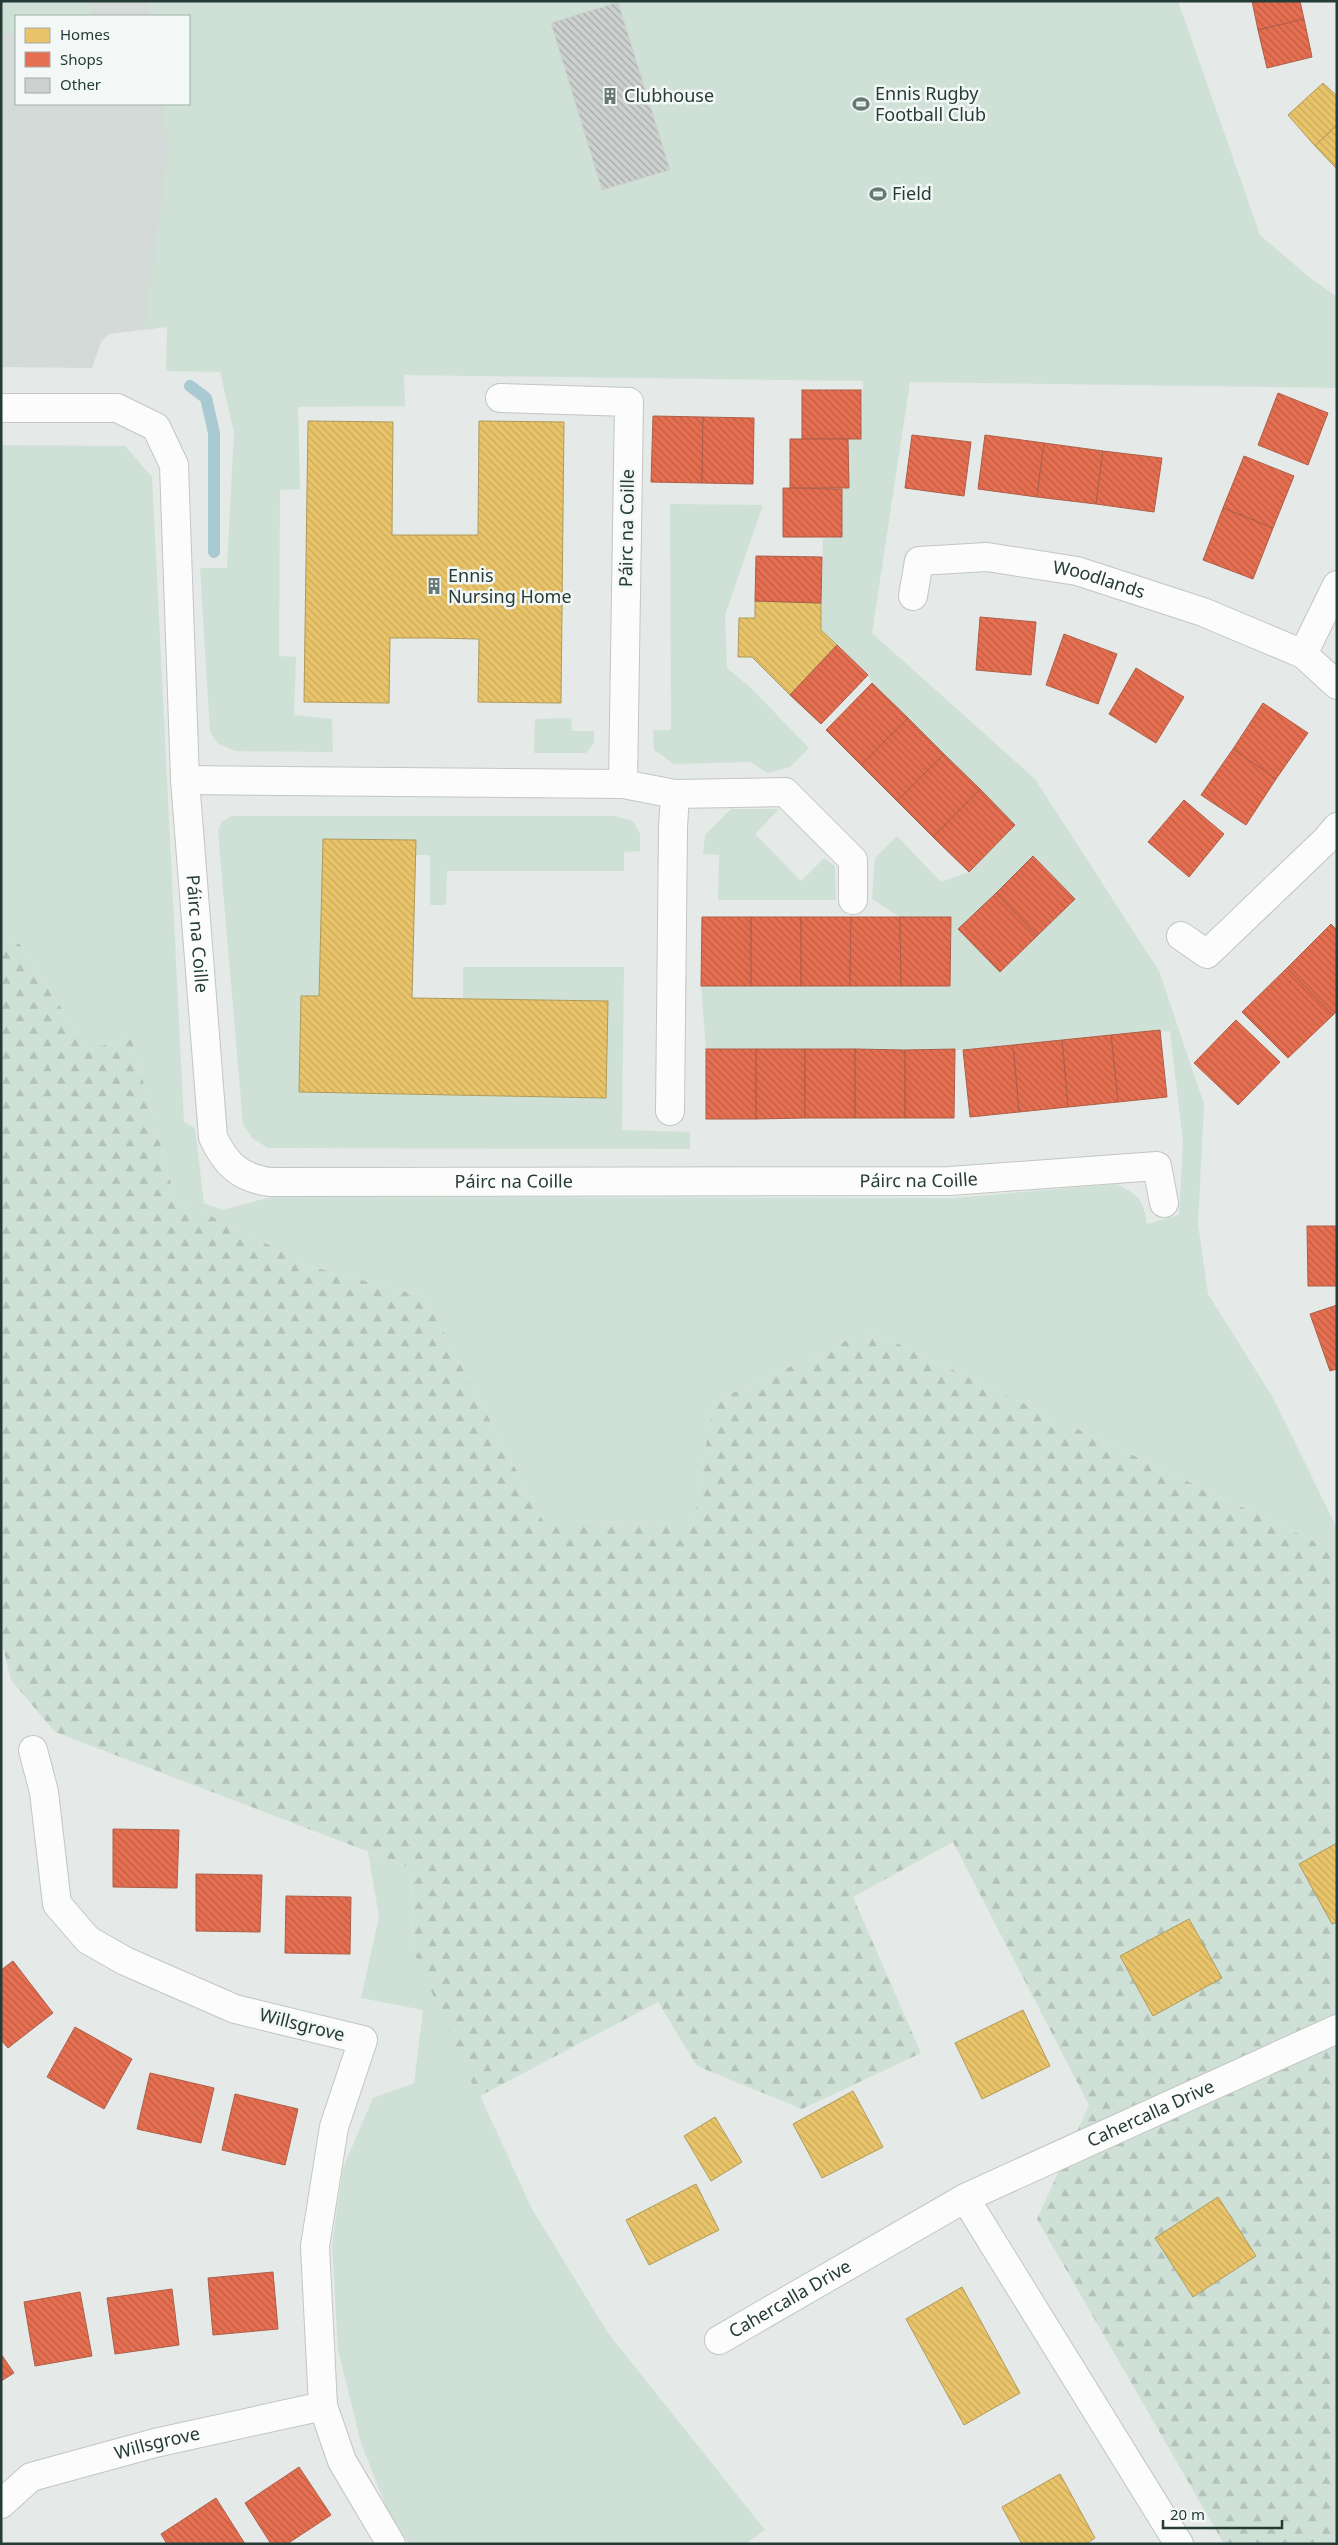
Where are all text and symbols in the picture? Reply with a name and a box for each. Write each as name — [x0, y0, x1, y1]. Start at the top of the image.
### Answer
legend — [15, 15, 190, 105]
text: Homes — [60, 24, 110, 44]
text: Shops — [60, 49, 103, 69]
text: Other — [60, 74, 101, 94]
place label: Ennis Rugby Football Club — [875, 81, 986, 126]
place label: Clubhouse — [624, 83, 714, 107]
building icon: Clubhouse — [600, 86, 620, 106]
sports icon: Ennis Rugby Football Club — [851, 94, 871, 114]
place label: Field — [892, 181, 932, 205]
sports icon: Field — [868, 184, 888, 204]
street label: Páirc na Coille — [613, 469, 639, 587]
street label: Woodlands — [1051, 554, 1148, 603]
place label: Ennis Nursing Home — [448, 563, 572, 608]
building icon: Ennis Nursing Home — [424, 576, 444, 596]
street label: Páirc na Coille — [181, 874, 215, 994]
street label: Páirc na Coille — [859, 1166, 979, 1192]
street label: Páirc na Coille — [454, 1169, 573, 1193]
street label: Willsgrove — [257, 2002, 347, 2046]
street label: Cahercalla Drive — [1083, 2073, 1218, 2152]
street label: Cahercalla Drive — [724, 2253, 855, 2343]
street label: Willsgrove — [111, 2420, 202, 2465]
scale bar — [1163, 2498, 1282, 2530]
text: 20 m — [1170, 2504, 1205, 2524]

